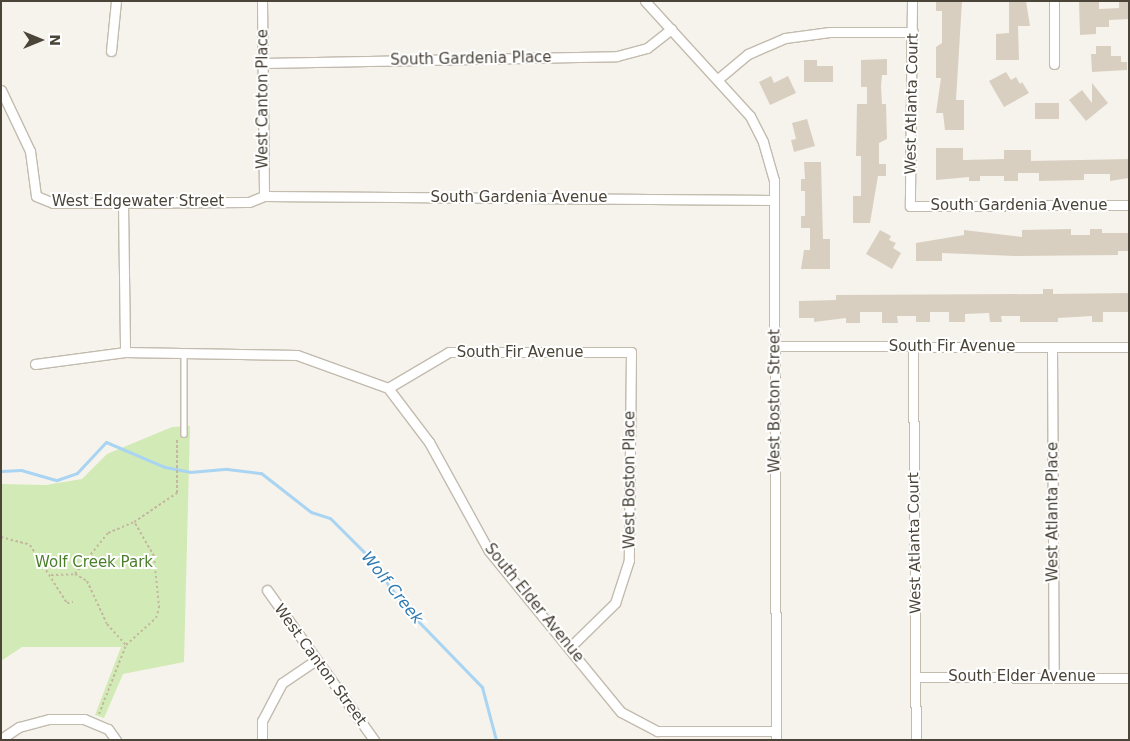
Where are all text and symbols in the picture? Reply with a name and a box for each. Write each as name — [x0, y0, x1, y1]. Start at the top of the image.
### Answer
north arrow — [15, 15, 65, 65]
street label: West Canton Place — [254, 29, 272, 169]
street label: West Atlanta Court — [902, 33, 922, 175]
text: N — [47, 34, 63, 46]
street label: South Gardenia Place — [390, 49, 552, 69]
street label: South Gardenia Avenue — [430, 189, 608, 207]
street label: West Edgewater Street — [52, 193, 224, 211]
street label: South Gardenia Avenue — [930, 197, 1108, 215]
street label: West Boston Street — [766, 329, 784, 473]
street label: South Fir Avenue — [889, 338, 1015, 356]
street label: South Fir Avenue — [457, 344, 583, 362]
street label: West Boston Place — [621, 411, 639, 549]
street label: West Atlanta Place — [1044, 442, 1062, 582]
street label: West Atlanta Court — [905, 472, 925, 614]
street label: South Elder Avenue — [481, 540, 587, 666]
water label: Wolf Creek — [357, 548, 427, 628]
park label: Wolf Creek Park — [35, 554, 153, 572]
street label: West Canton Street — [270, 601, 370, 729]
street label: South Elder Avenue — [948, 668, 1096, 686]

